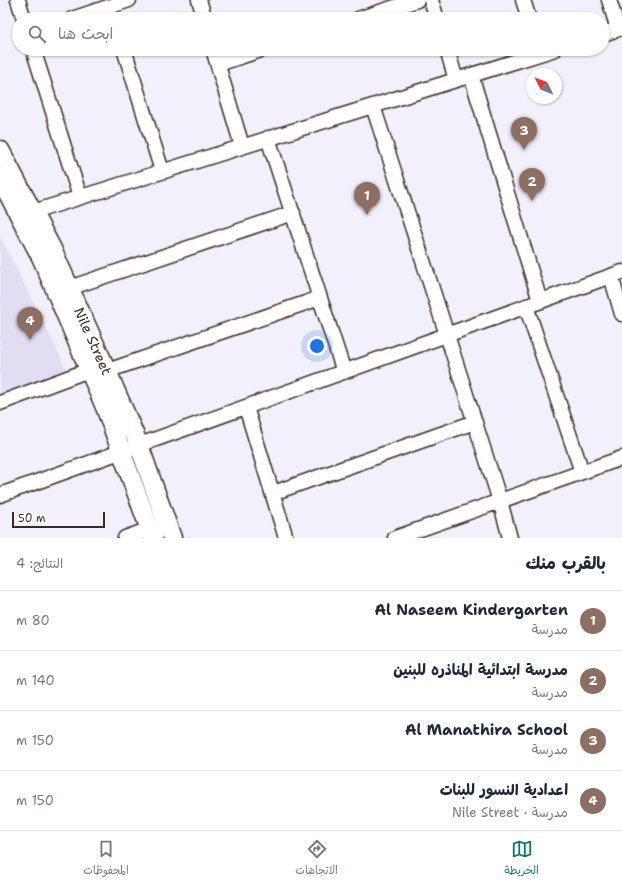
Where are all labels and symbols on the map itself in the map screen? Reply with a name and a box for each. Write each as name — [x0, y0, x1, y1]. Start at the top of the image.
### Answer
north arrow — [526, 68, 562, 104]
pin: 3 — [511, 117, 537, 150]
pin: 2 — [519, 168, 545, 201]
pin: 1 — [354, 182, 380, 215]
street label: Nile Street — [70, 304, 116, 378]
pin: 4 — [17, 307, 43, 340]
your location — [307, 336, 327, 356]
scale bar — [12, 510, 105, 529]

